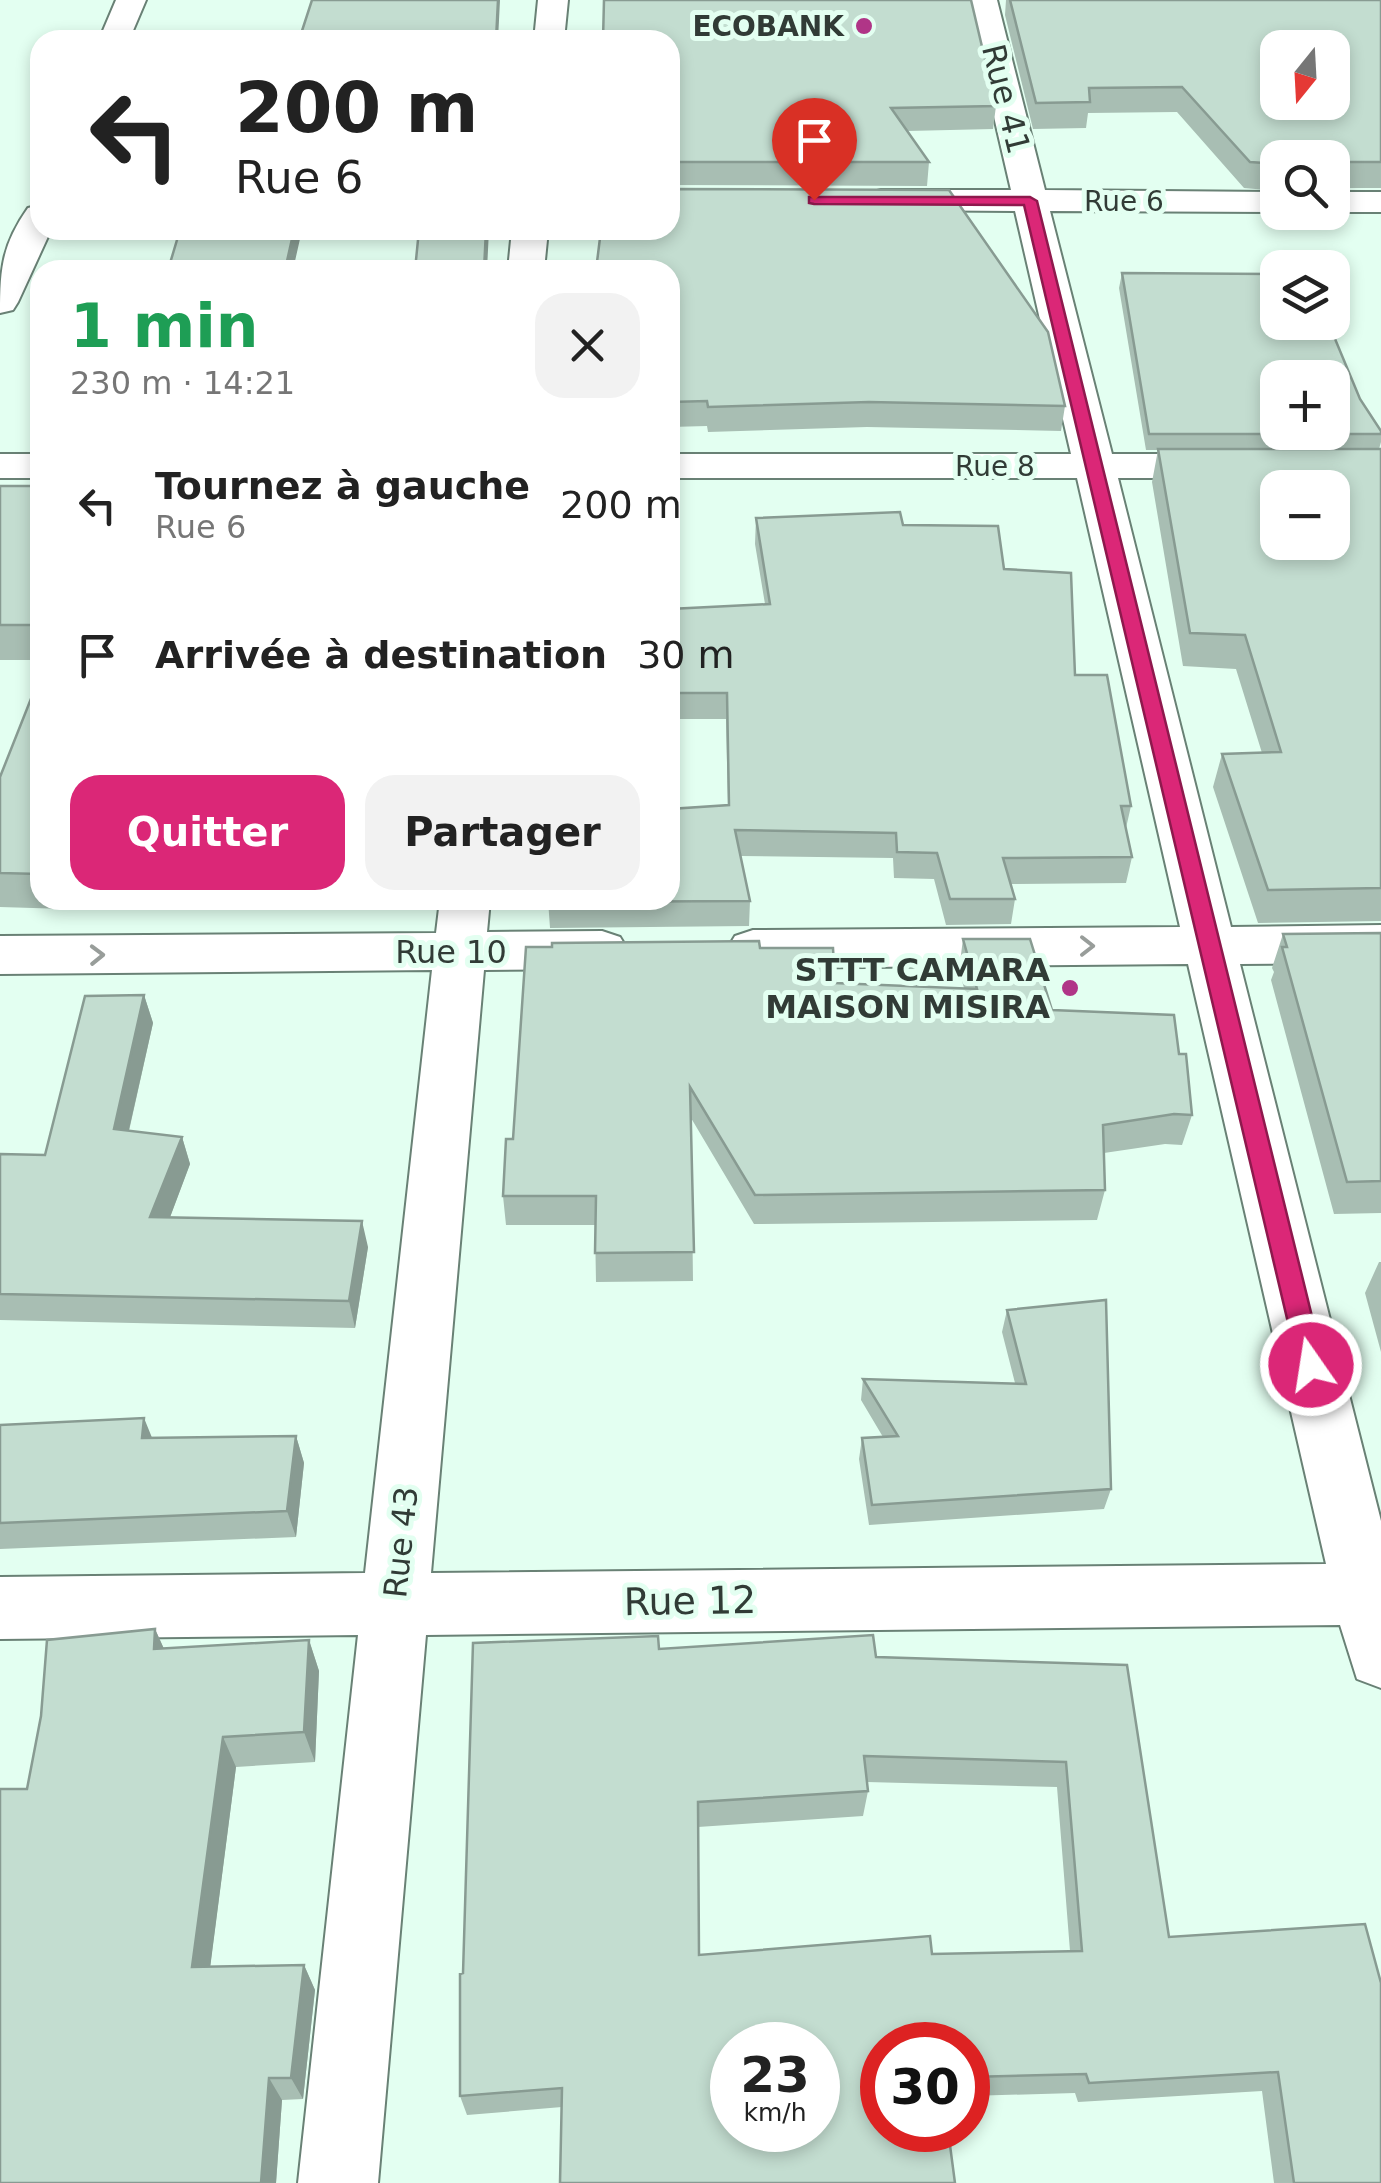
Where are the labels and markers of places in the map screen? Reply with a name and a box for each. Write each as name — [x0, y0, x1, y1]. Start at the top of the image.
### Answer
place label: ECOBANK — [692, 10, 845, 43]
marker: ECOBANK — [853, 15, 875, 37]
pin — [772, 98, 857, 201]
place label: STTT CAMARA MAISON MISIRA — [765, 951, 1050, 1026]
marker: STTT CAMARA MAISON MISIRA — [1059, 977, 1081, 999]

